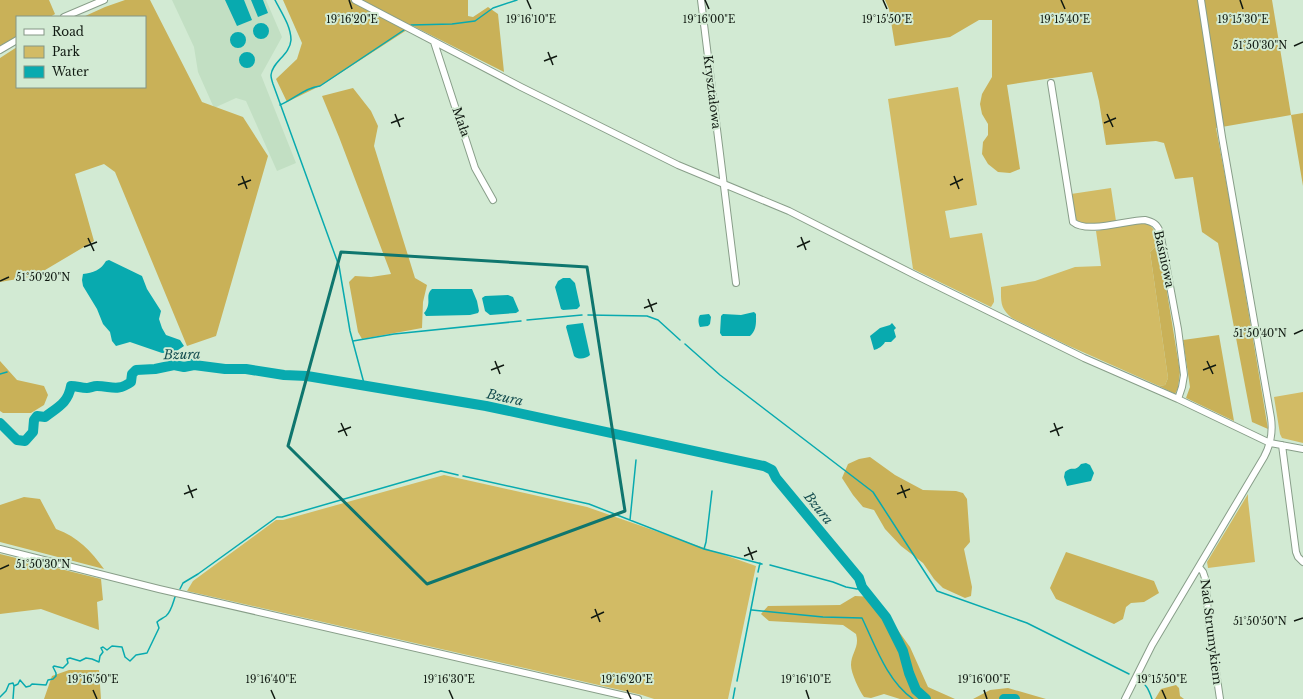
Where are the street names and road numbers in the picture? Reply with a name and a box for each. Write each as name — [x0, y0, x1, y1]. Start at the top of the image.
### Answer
street label: Kryształowa — [701, 54, 725, 130]
street label: Mała — [449, 105, 474, 139]
street label: Baśniowa — [1151, 229, 1178, 289]
street label: Nad Strumykiem — [1198, 578, 1225, 686]

